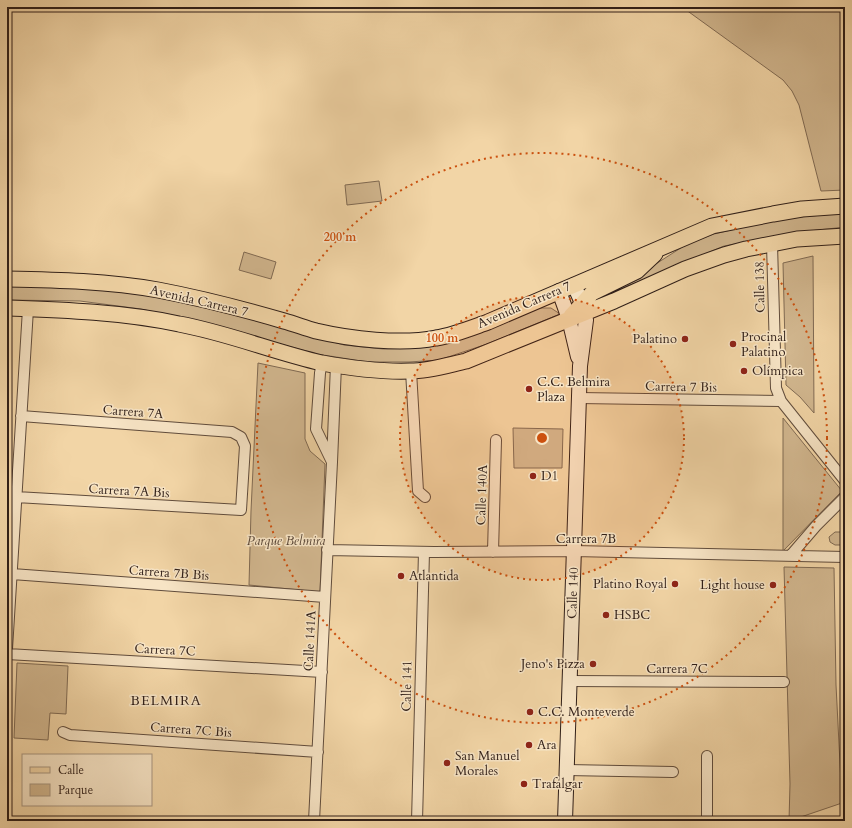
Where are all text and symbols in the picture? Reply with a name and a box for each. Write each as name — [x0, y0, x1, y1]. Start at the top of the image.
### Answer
text: 200 m — [324, 229, 357, 245]
street label: Calle 138 — [751, 261, 769, 313]
street label: Avenida Carrera 7 — [474, 277, 574, 333]
street label: Avenida Carrera 7 — [148, 281, 250, 321]
place label: Procinal Palatino — [741, 328, 787, 361]
text: 100 m — [426, 330, 459, 346]
place label: Palatino — [633, 330, 677, 348]
marker: Palatino — [680, 334, 690, 344]
marker: Procinal Palatino — [728, 339, 738, 349]
place label: Olímpica — [752, 362, 804, 380]
marker: Olímpica — [739, 366, 749, 376]
place label: C.C. Belmira Plaza — [537, 373, 610, 406]
street label: Carrera 7 Bis — [645, 377, 717, 397]
marker: C.C. Belmira Plaza — [524, 384, 534, 394]
street label: Carrera 7A — [102, 401, 165, 423]
centre of rings — [535, 431, 549, 445]
street label: Calle 140A — [472, 464, 492, 526]
place label: D1 — [541, 467, 558, 485]
marker: D1 — [528, 471, 538, 481]
street label: Carrera 7A Bis — [88, 480, 170, 502]
street label: Carrera 7B — [556, 530, 616, 548]
park label: Parque Belmira — [247, 532, 325, 550]
street label: Carrera 7B Bis — [128, 561, 210, 585]
place label: Atlantida — [409, 567, 459, 585]
street label: Calle 140 — [563, 567, 583, 619]
marker: Atlantida — [396, 571, 406, 581]
place label: Platino Royal — [593, 575, 668, 593]
place label: Light house — [700, 576, 765, 594]
marker: Platino Royal — [670, 579, 680, 589]
marker: Light house — [768, 580, 778, 590]
place label: HSBC — [614, 606, 650, 624]
street label: Calle 141A — [299, 609, 321, 672]
marker: HSBC — [601, 610, 611, 620]
street label: Carrera 7C — [134, 639, 196, 661]
place label: Jeno's Pizza — [519, 655, 585, 673]
marker: Jeno's Pizza — [588, 659, 598, 669]
street label: Calle 141 — [398, 660, 416, 712]
street label: Carrera 7C — [646, 660, 708, 678]
district label: BELMIRA — [130, 691, 202, 710]
place label: C.C. Monteverde — [538, 703, 635, 721]
marker: C.C. Monteverde — [525, 707, 535, 717]
street label: Carrera 7C Bis — [150, 718, 232, 742]
place label: Ara — [537, 736, 557, 754]
marker: Ara — [524, 740, 534, 750]
place label: San Manuel Morales — [455, 747, 520, 780]
legend — [22, 754, 152, 806]
marker: San Manuel Morales — [442, 758, 452, 768]
text: Calle — [58, 762, 84, 778]
place label: Trafalgar — [532, 775, 583, 793]
marker: Trafalgar — [519, 779, 529, 789]
text: Parque — [58, 782, 93, 798]

